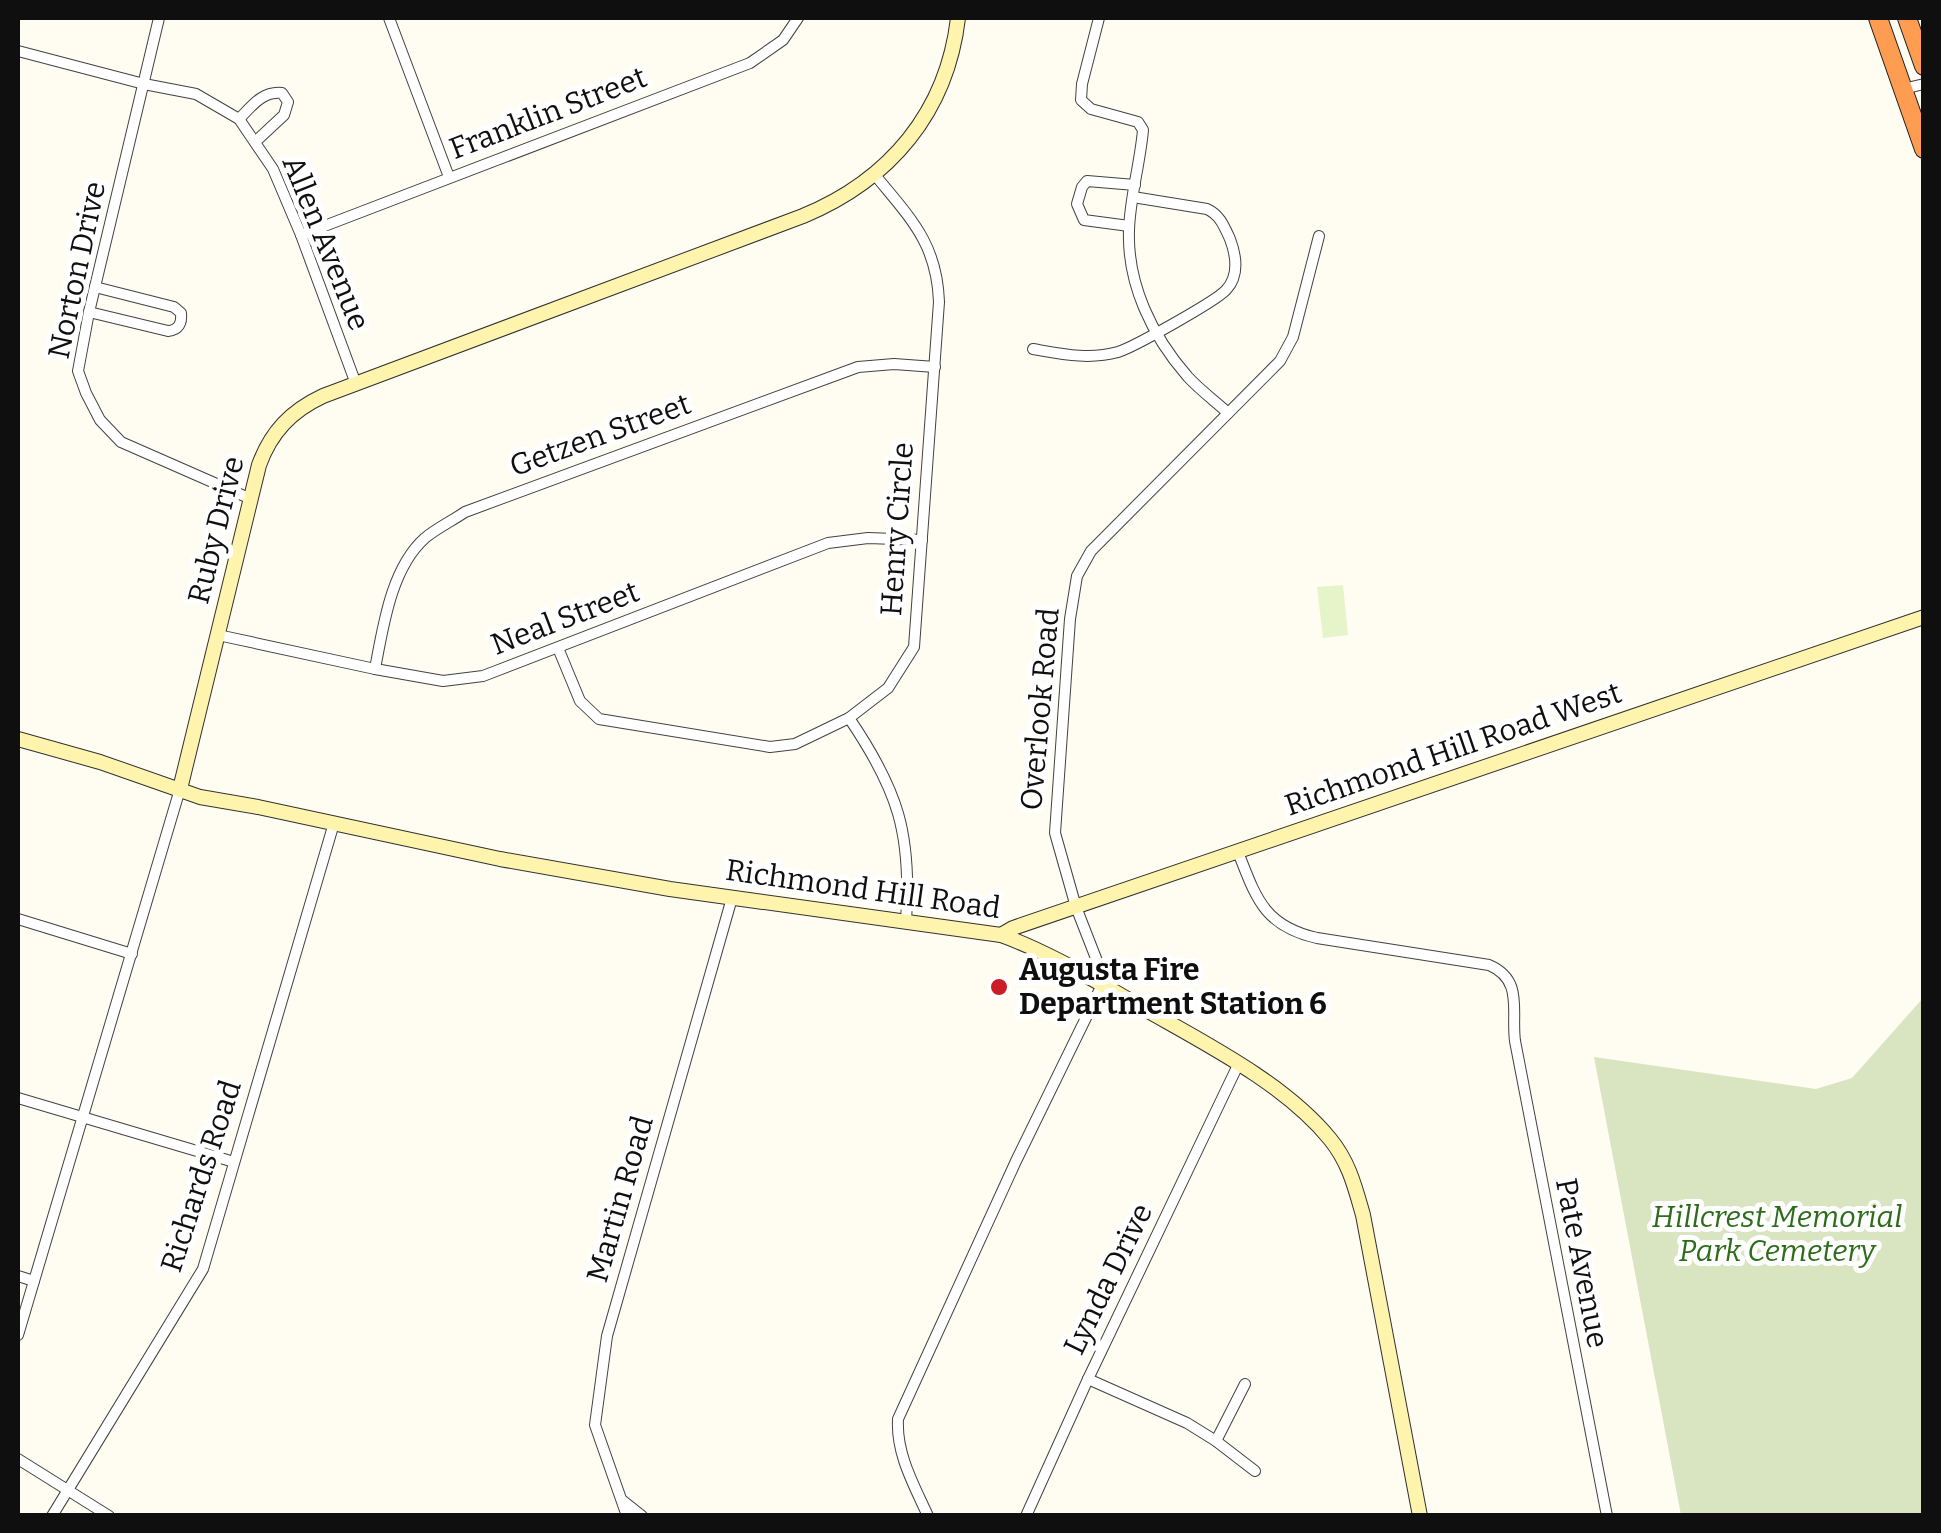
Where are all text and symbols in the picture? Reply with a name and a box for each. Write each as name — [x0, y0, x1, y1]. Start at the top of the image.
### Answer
street label: Franklin Street — [445, 59, 652, 167]
street label: Allen Avenue — [275, 150, 377, 336]
street label: Norton Drive — [41, 178, 113, 362]
street label: Getzen Street — [505, 386, 695, 484]
street label: Henry Circle — [873, 441, 921, 617]
street label: Ruby Drive — [180, 453, 252, 607]
street label: Neal Street — [486, 573, 644, 663]
street label: Overlook Road — [1013, 606, 1067, 812]
street label: Richmond Hill Road West — [1280, 674, 1626, 824]
street label: Richmond Hill Road — [723, 852, 1003, 926]
place label: Augusta Fire Department Station 6 — [1019, 952, 1327, 1022]
marker: Augusta Fire Department Station 6 — [988, 976, 1010, 998]
street label: Richards Road — [153, 1075, 249, 1276]
street label: Martin Road — [579, 1112, 661, 1286]
street label: Pate Avenue — [1548, 1175, 1616, 1351]
street label: Lynda Drive — [1056, 1198, 1160, 1360]
park label: Hillcrest Memorial Park Cemetery — [1652, 1199, 1902, 1269]

